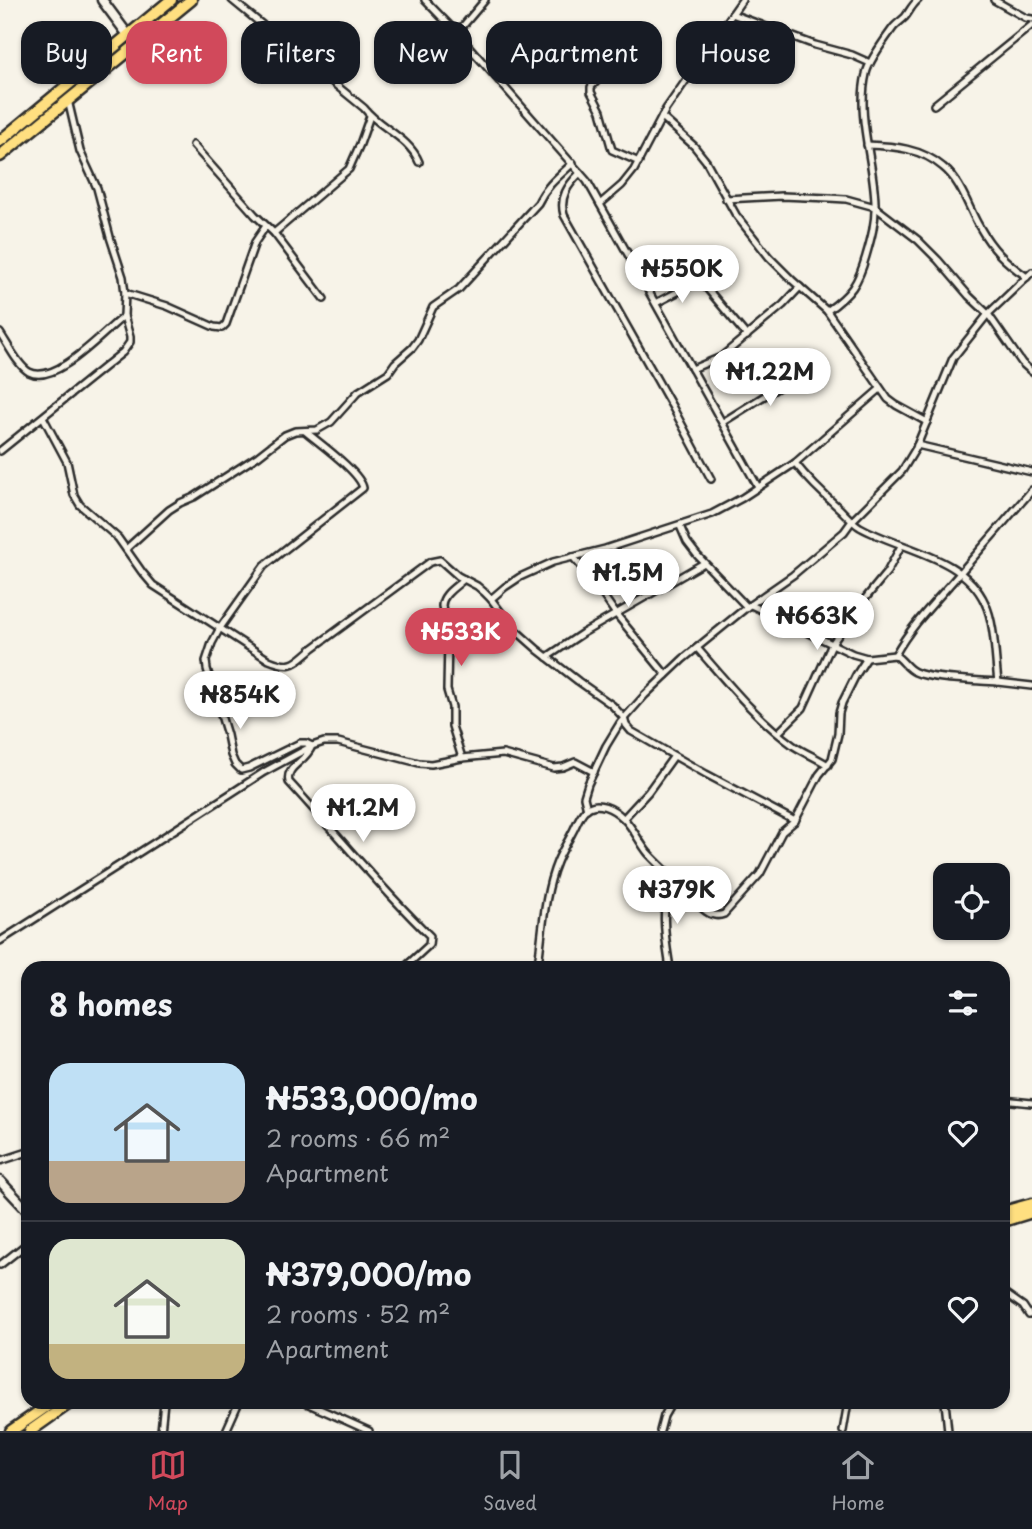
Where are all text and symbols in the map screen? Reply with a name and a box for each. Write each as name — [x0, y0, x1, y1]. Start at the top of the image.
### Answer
chip: Buy — [21, 21, 112, 84]
chip: Rent — [126, 21, 227, 84]
chip: Filters — [241, 21, 360, 84]
chip: New — [374, 21, 472, 84]
chip: Apartment — [486, 21, 662, 84]
chip: House — [676, 21, 795, 84]
pin: ₦550K — [633, 246, 731, 305]
text: ₦550K — [641, 250, 723, 285]
pin: ₦1.22M — [713, 348, 827, 408]
text: ₦1.22M — [726, 353, 814, 388]
pin: ₦1.5M — [579, 550, 677, 609]
text: ₦1.5M — [592, 554, 664, 589]
pin: ₦663K — [768, 592, 866, 652]
text: ₦663K — [776, 597, 858, 632]
pin: ₦533K — [412, 608, 510, 668]
text: ₦533K — [421, 613, 501, 648]
pin: ₦854K — [191, 672, 289, 731]
text: ₦854K — [200, 676, 280, 711]
pin: ₦1.2M — [314, 784, 412, 844]
text: ₦1.2M — [327, 789, 399, 824]
map controls — [933, 863, 1010, 940]
button: locate — [933, 863, 1010, 940]
pin: ₦379K — [628, 866, 726, 926]
text: ₦379K — [639, 871, 715, 906]
text: 8 homes — [49, 981, 172, 1026]
icon: filters — [944, 984, 982, 1022]
text: ₦533,000/mo — [266, 1075, 478, 1120]
icon: home — [105, 1091, 189, 1175]
icon: heart — [944, 1114, 982, 1152]
text: 2 rooms · 66 m² — [266, 1120, 450, 1155]
text: Apartment — [266, 1155, 389, 1190]
text: ₦379,000/mo — [266, 1251, 471, 1296]
icon: home — [105, 1267, 189, 1351]
icon: heart — [944, 1290, 982, 1328]
text: 2 rooms · 52 m² — [266, 1296, 450, 1331]
text: Apartment — [266, 1331, 389, 1366]
tab: Map — [147, 1446, 188, 1516]
tab: Saved — [483, 1446, 537, 1516]
tab: Home — [832, 1446, 885, 1516]

